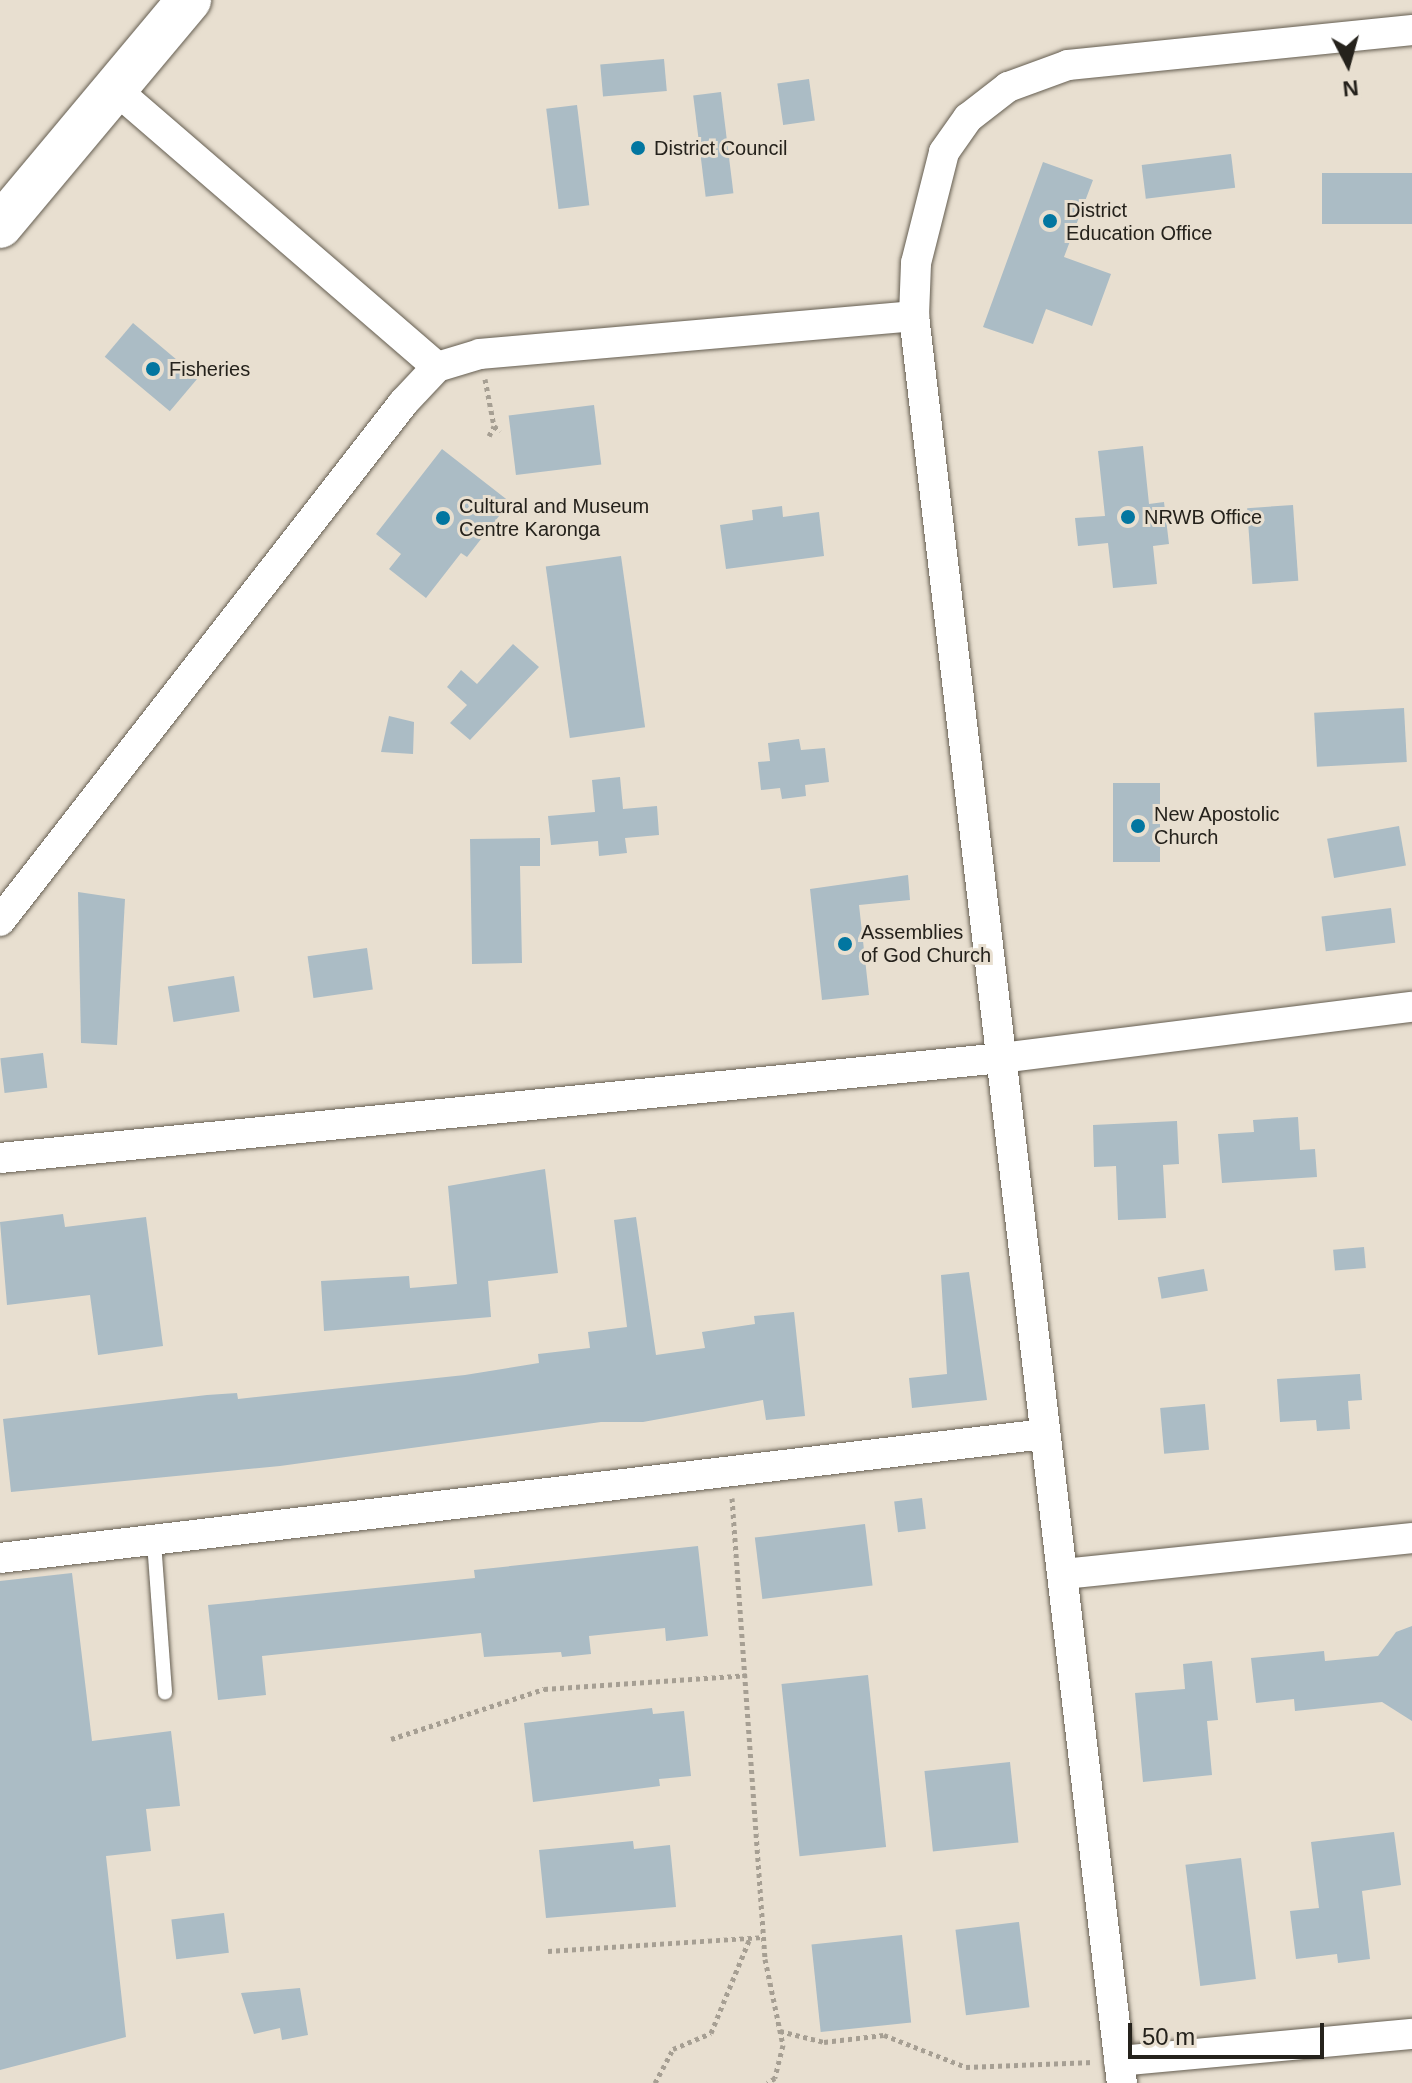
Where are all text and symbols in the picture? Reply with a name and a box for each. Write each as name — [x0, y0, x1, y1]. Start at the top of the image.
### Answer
north arrow — [1308, 24, 1388, 104]
text: N — [1341, 75, 1360, 102]
place label: District Council — [654, 136, 787, 160]
marker: District Council — [629, 139, 647, 157]
place label: District Education Office — [1066, 198, 1212, 245]
marker: District Education Office — [1041, 212, 1059, 230]
place label: Fisheries — [169, 357, 250, 381]
marker: Fisheries — [144, 360, 162, 378]
place label: Cultural and Museum Centre Karonga — [459, 494, 649, 541]
place label: NRWB Office — [1144, 505, 1262, 529]
marker: NRWB Office — [1119, 508, 1137, 526]
marker: Cultural and Museum Centre Karonga — [434, 509, 452, 527]
place label: New Apostolic Church — [1154, 802, 1281, 849]
marker: New Apostolic Church — [1129, 817, 1147, 835]
place label: Assemblies of God Church — [861, 920, 991, 967]
marker: Assemblies of God Church — [836, 935, 854, 953]
scale bar — [1132, 2007, 1328, 2057]
text: 50 m — [1142, 2023, 1195, 2050]

